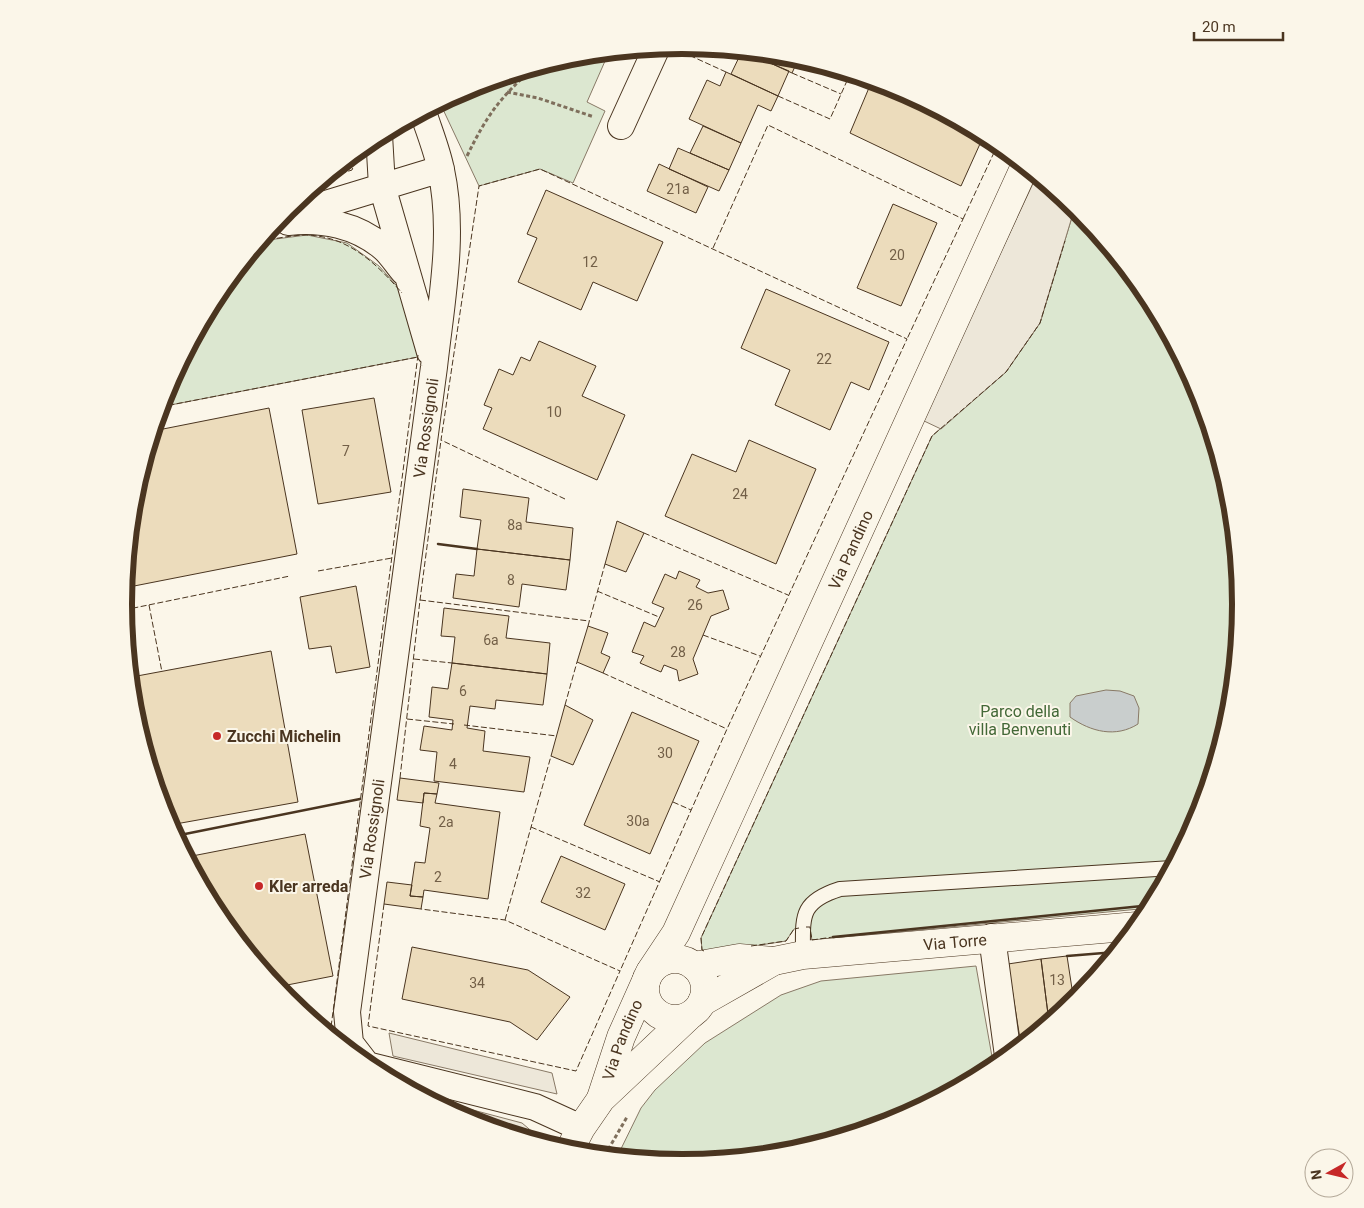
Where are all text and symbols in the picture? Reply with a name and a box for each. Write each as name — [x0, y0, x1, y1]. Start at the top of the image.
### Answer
scale bar — [1194, 10, 1283, 42]
text: 20 m — [1202, 18, 1236, 36]
house number: 21a — [666, 181, 690, 197]
house number: 20 — [889, 247, 905, 263]
house number: 12 — [582, 254, 598, 270]
house number: 22 — [816, 351, 832, 367]
street label: Via Rossignoli — [410, 377, 442, 479]
house number: 10 — [546, 404, 562, 420]
house number: 7 — [342, 443, 350, 459]
house number: 24 — [732, 486, 748, 502]
street label: Via Pandino — [824, 507, 877, 592]
house number: 8a — [507, 517, 523, 533]
house number: 8 — [507, 572, 515, 588]
house number: 26 — [687, 597, 703, 613]
house number: 6a — [483, 632, 499, 648]
house number: 28 — [670, 644, 686, 660]
house number: 6 — [459, 683, 467, 699]
park label: Parco della villa Benvenuti — [969, 702, 1071, 739]
place label: Zucchi Michelin — [227, 727, 341, 746]
marker: Zucchi Michelin — [211, 730, 223, 742]
house number: 30 — [657, 745, 673, 761]
house number: 4 — [449, 756, 457, 772]
street label: Via Rossignoli — [356, 778, 388, 880]
house number: 30a — [626, 813, 650, 829]
house number: 2a — [438, 814, 454, 830]
house number: 2 — [434, 869, 442, 885]
place label: Kler arreda — [269, 877, 349, 896]
marker: Kler arreda — [253, 880, 265, 892]
house number: 32 — [575, 885, 591, 901]
street label: Via Torre — [922, 930, 987, 954]
house number: 13 — [1049, 972, 1065, 988]
house number: 34 — [469, 975, 485, 991]
street label: Via Pandino — [598, 996, 646, 1083]
north arrow — [1304, 1148, 1354, 1198]
text: N — [1308, 1169, 1325, 1181]

